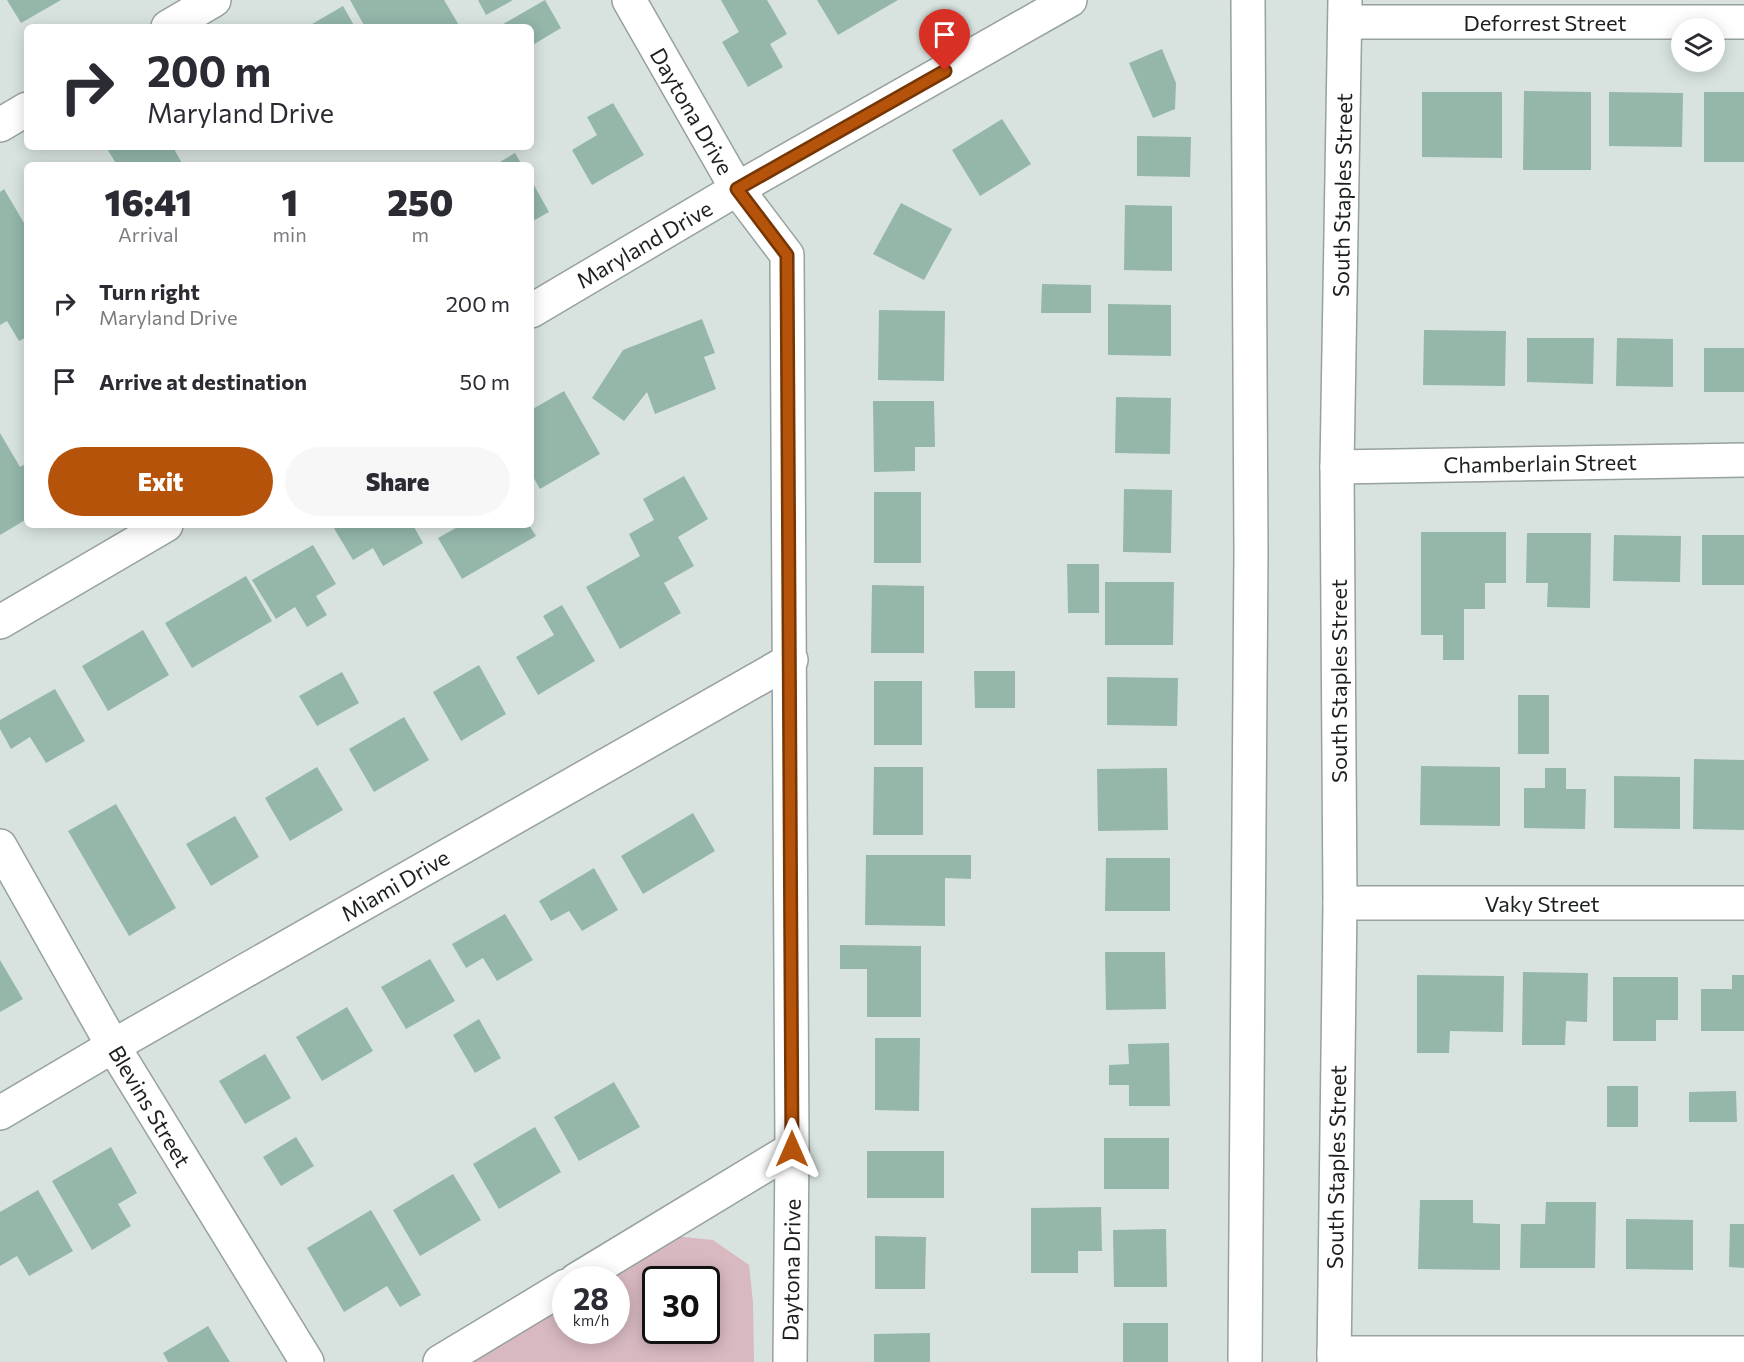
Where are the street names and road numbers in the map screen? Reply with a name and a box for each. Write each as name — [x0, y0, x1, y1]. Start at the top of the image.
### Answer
street label: Deforrest Street — [1463, 9, 1627, 36]
street label: Daytona Drive — [645, 43, 739, 179]
street label: South Staples Street — [1327, 93, 1357, 297]
street label: Maryland Drive — [571, 194, 717, 294]
street label: Chamberlain Street — [1443, 448, 1637, 478]
street label: South Staples Street — [1325, 579, 1352, 783]
street label: Miami Drive — [336, 843, 454, 927]
street label: Vaky Street — [1484, 890, 1600, 917]
street label: Blevins Street — [103, 1040, 197, 1172]
street label: South Staples Street — [1321, 1065, 1351, 1269]
street label: Daytona Drive — [776, 1199, 806, 1341]

